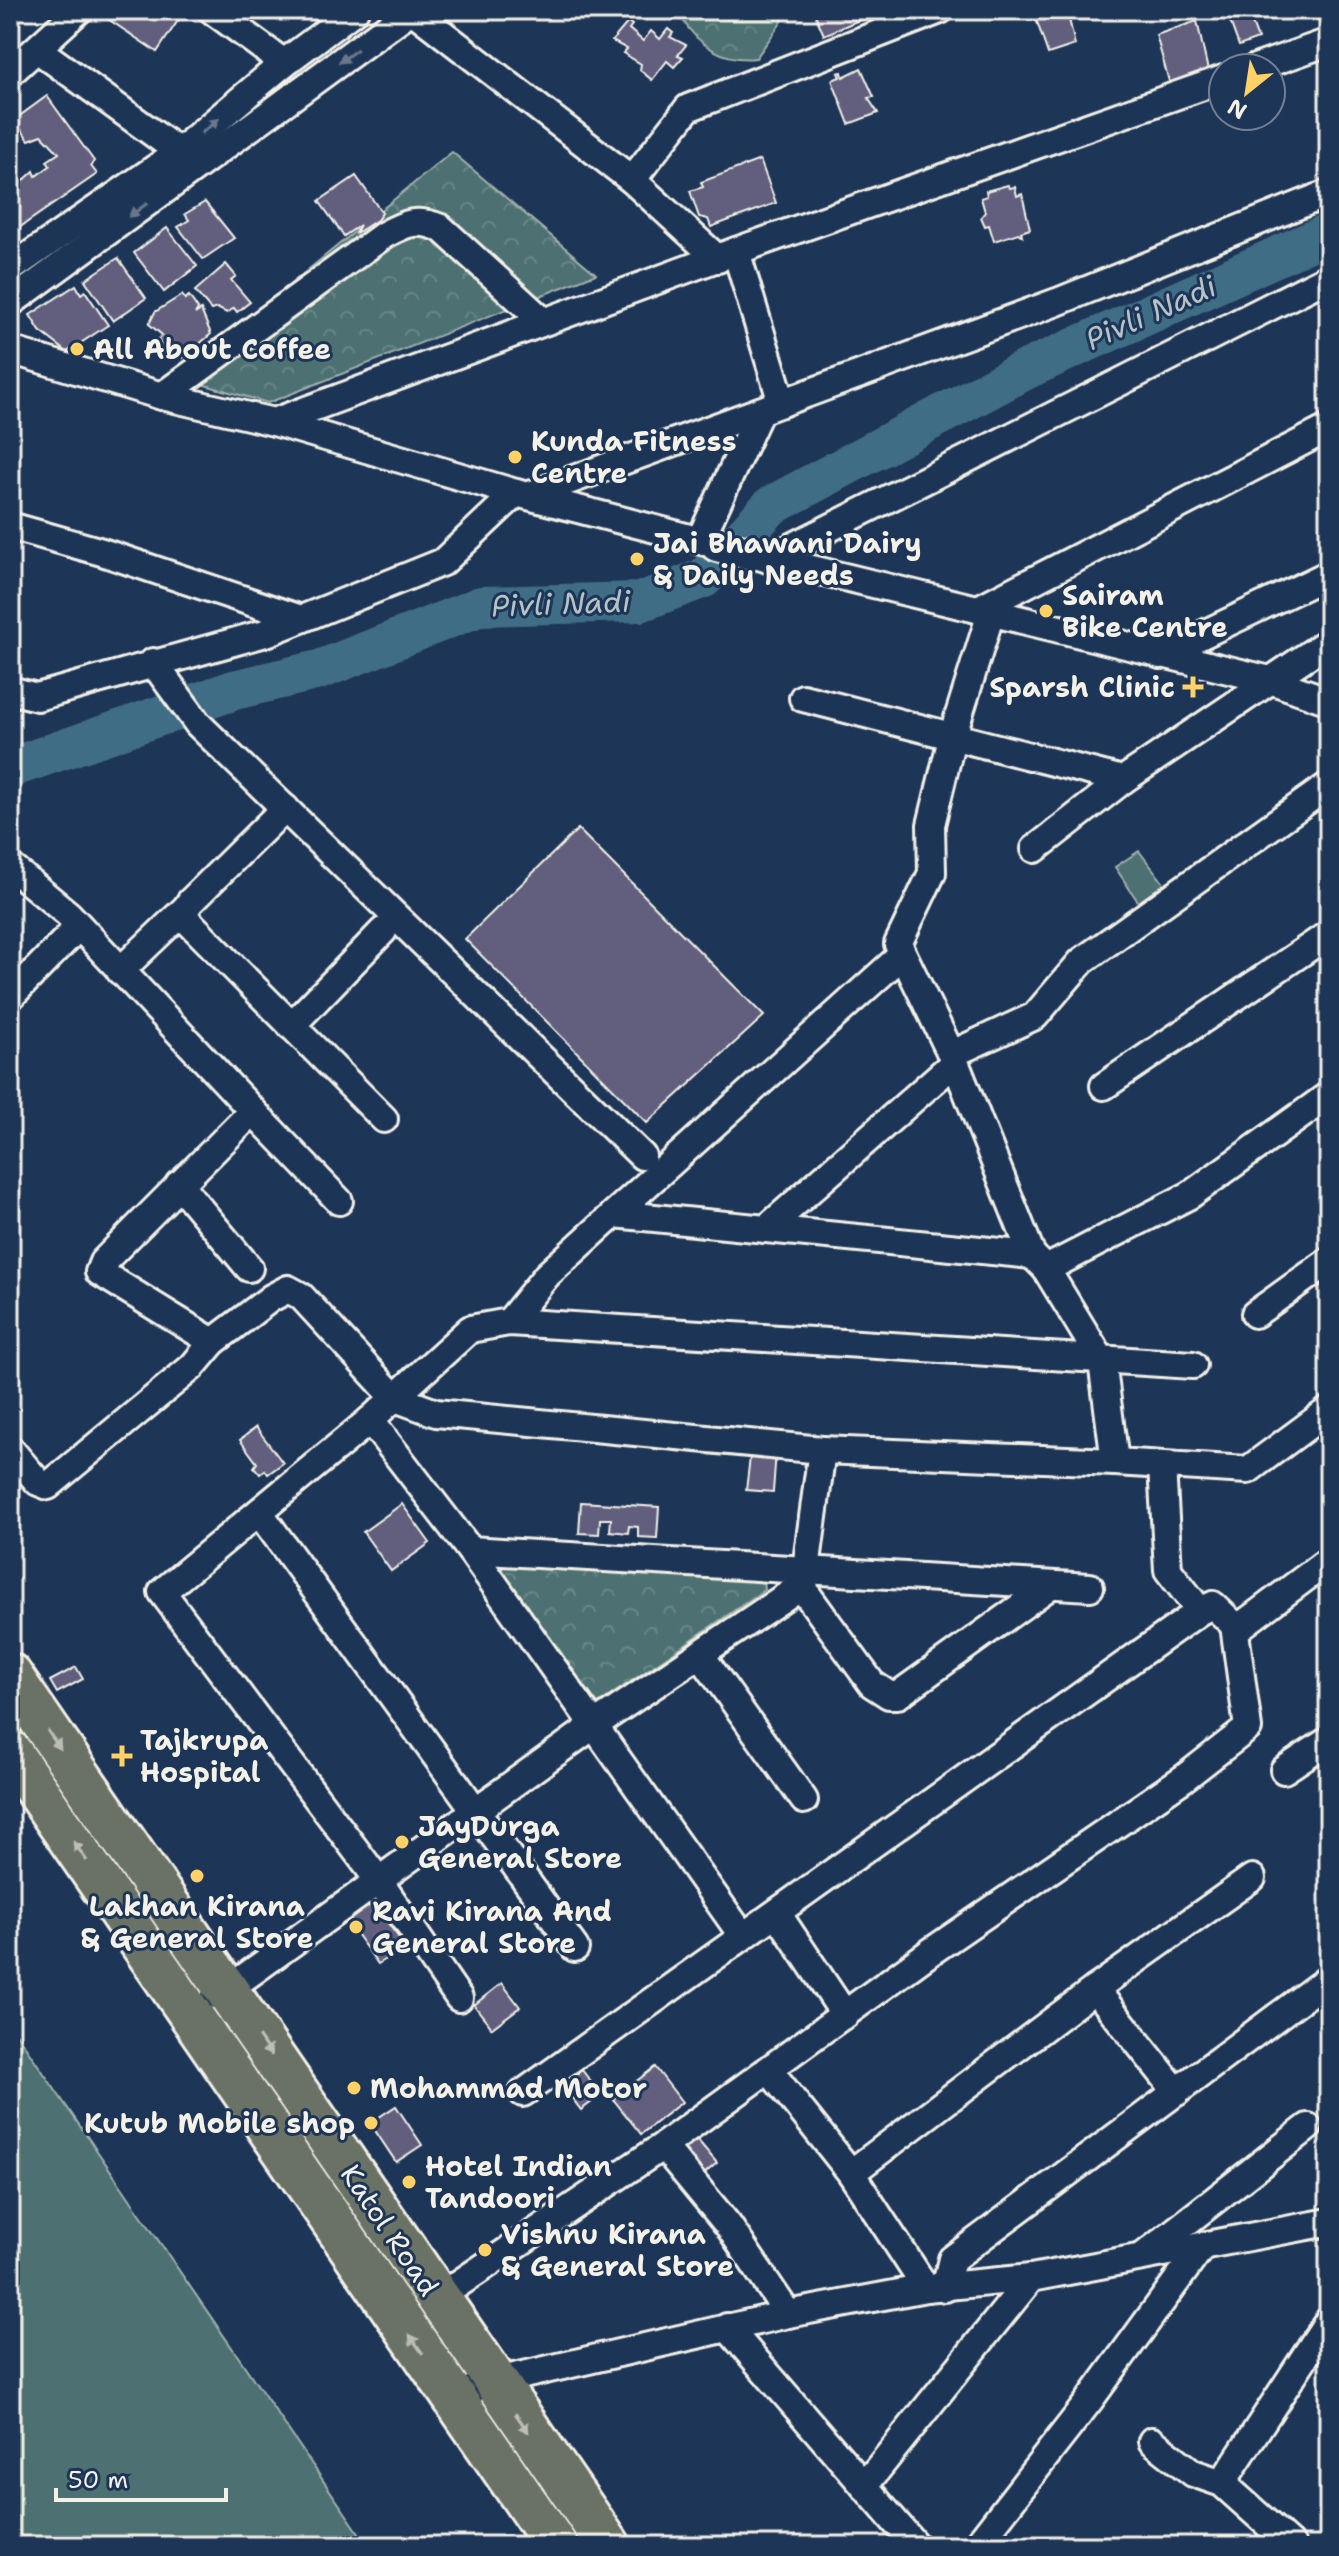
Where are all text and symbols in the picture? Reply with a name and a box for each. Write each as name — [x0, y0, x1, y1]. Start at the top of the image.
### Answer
one-way arrow — [337, 48, 358, 63]
north arrow — [1207, 52, 1287, 132]
text: N — [1222, 92, 1252, 126]
one-way arrow — [199, 118, 219, 135]
one-way arrow — [127, 202, 149, 218]
water label: Pivli Nadi — [1079, 265, 1223, 360]
place label: All About Coffee — [93, 330, 331, 368]
marker: All About Coffee — [68, 340, 86, 358]
place label: Kunda Fitness Centre — [531, 422, 736, 492]
marker: Kunda Fitness Centre — [506, 448, 524, 466]
place label: Jai Bhawani Dairy & Daily Needs — [653, 524, 922, 594]
marker: Jai Bhawani Dairy & Daily Needs — [628, 550, 646, 568]
place label: Sairam Bike Centre — [1062, 576, 1228, 646]
water label: Pivli Nadi — [491, 581, 632, 626]
marker: Sairam Bike Centre — [1037, 602, 1055, 620]
place label: Sparsh Clinic — [989, 668, 1175, 706]
marker: Sparsh Clinic — [1182, 676, 1204, 698]
place label: Tajkrupa Hospital — [140, 1721, 268, 1791]
one-way arrow — [46, 1729, 61, 1750]
marker: Tajkrupa Hospital — [111, 1745, 133, 1767]
place label: JayDurga General Store — [418, 1807, 622, 1877]
marker: JayDurga General Store — [393, 1833, 411, 1851]
one-way arrow — [73, 1841, 88, 1862]
marker: Lakhan Kirana & General Store — [188, 1867, 206, 1885]
place label: Lakhan Kirana & General Store — [80, 1887, 314, 1957]
place label: Ravi Kirana And General Store — [372, 1892, 612, 1962]
marker: Ravi Kirana And General Store — [347, 1918, 365, 1936]
one-way arrow — [257, 2036, 272, 2057]
place label: Mohammad Motor — [370, 2069, 647, 2107]
marker: Mohammad Motor — [345, 2079, 363, 2097]
place label: Kutub Mobile shop — [84, 2104, 355, 2142]
marker: Kutub Mobile shop — [362, 2114, 380, 2132]
place label: Hotel Indian Tandoori — [425, 2147, 612, 2217]
street label: Katol Road — [332, 2157, 448, 2303]
marker: Hotel Indian Tandoori — [400, 2173, 418, 2191]
place label: Vishnu Kirana & General Store — [501, 2215, 734, 2285]
marker: Vishnu Kirana & General Store — [476, 2241, 494, 2259]
one-way arrow — [409, 2333, 424, 2354]
one-way arrow — [514, 2412, 529, 2433]
scale bar — [56, 2452, 226, 2502]
text: 50 m — [68, 2464, 128, 2496]

